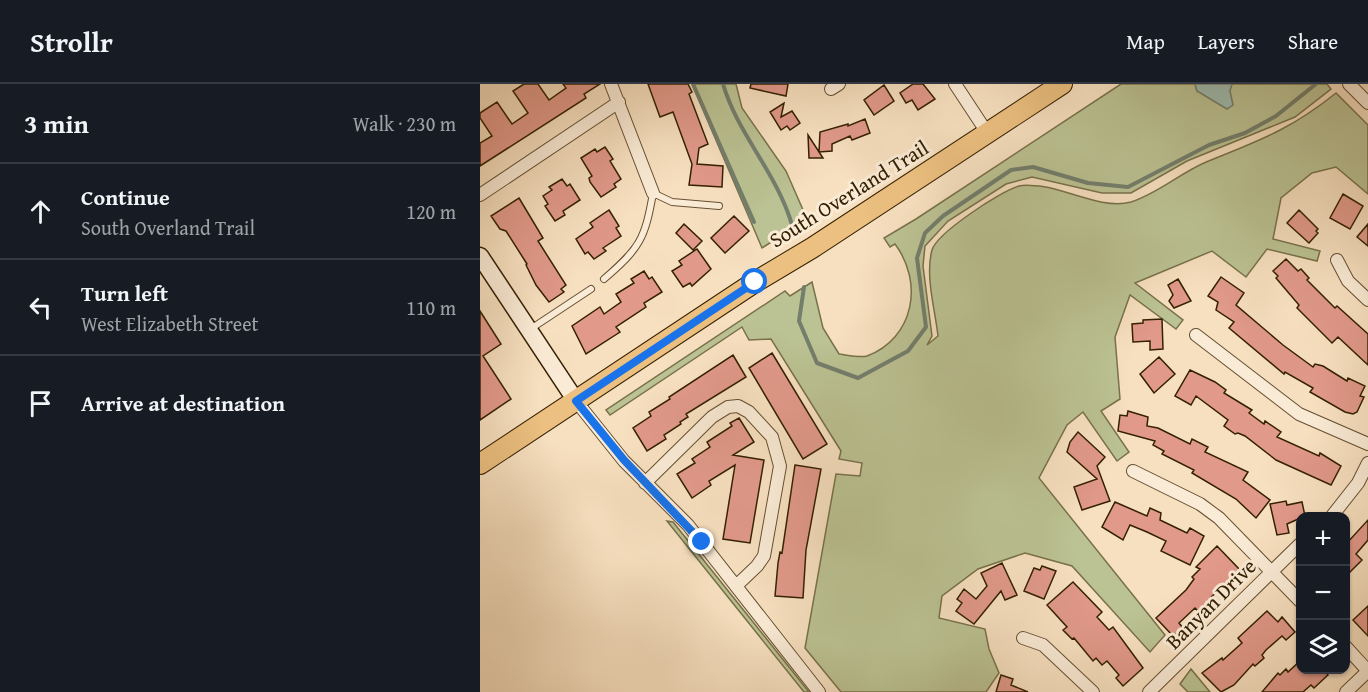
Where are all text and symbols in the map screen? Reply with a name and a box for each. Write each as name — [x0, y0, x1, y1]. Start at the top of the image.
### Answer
text: Strollr — [30, 21, 113, 62]
text: Map — [1126, 26, 1165, 57]
text: Layers — [1198, 26, 1255, 57]
text: Share — [1288, 26, 1338, 57]
text: 3 min — [24, 104, 89, 143]
text: Walk · 230 m — [353, 109, 456, 138]
street label: South Overland Trail — [763, 132, 935, 255]
text: Continue — [81, 181, 170, 213]
icon: ahead — [24, 195, 57, 228]
text: 120 m — [406, 197, 456, 226]
text: South Overland Trail — [81, 213, 255, 242]
route start — [741, 268, 767, 294]
text: Turn left — [81, 277, 168, 309]
icon: left — [24, 291, 57, 324]
text: 110 m — [406, 293, 456, 322]
text: West Elizabeth Street — [81, 309, 259, 338]
icon: arrive — [24, 387, 57, 420]
text: Arrive at destination — [81, 387, 285, 419]
map controls — [1296, 512, 1350, 674]
button: + — [1296, 512, 1350, 566]
route end — [688, 528, 714, 554]
street label: Banyan Drive — [1158, 551, 1263, 656]
button: − — [1296, 566, 1350, 620]
button: layers — [1296, 620, 1350, 674]

